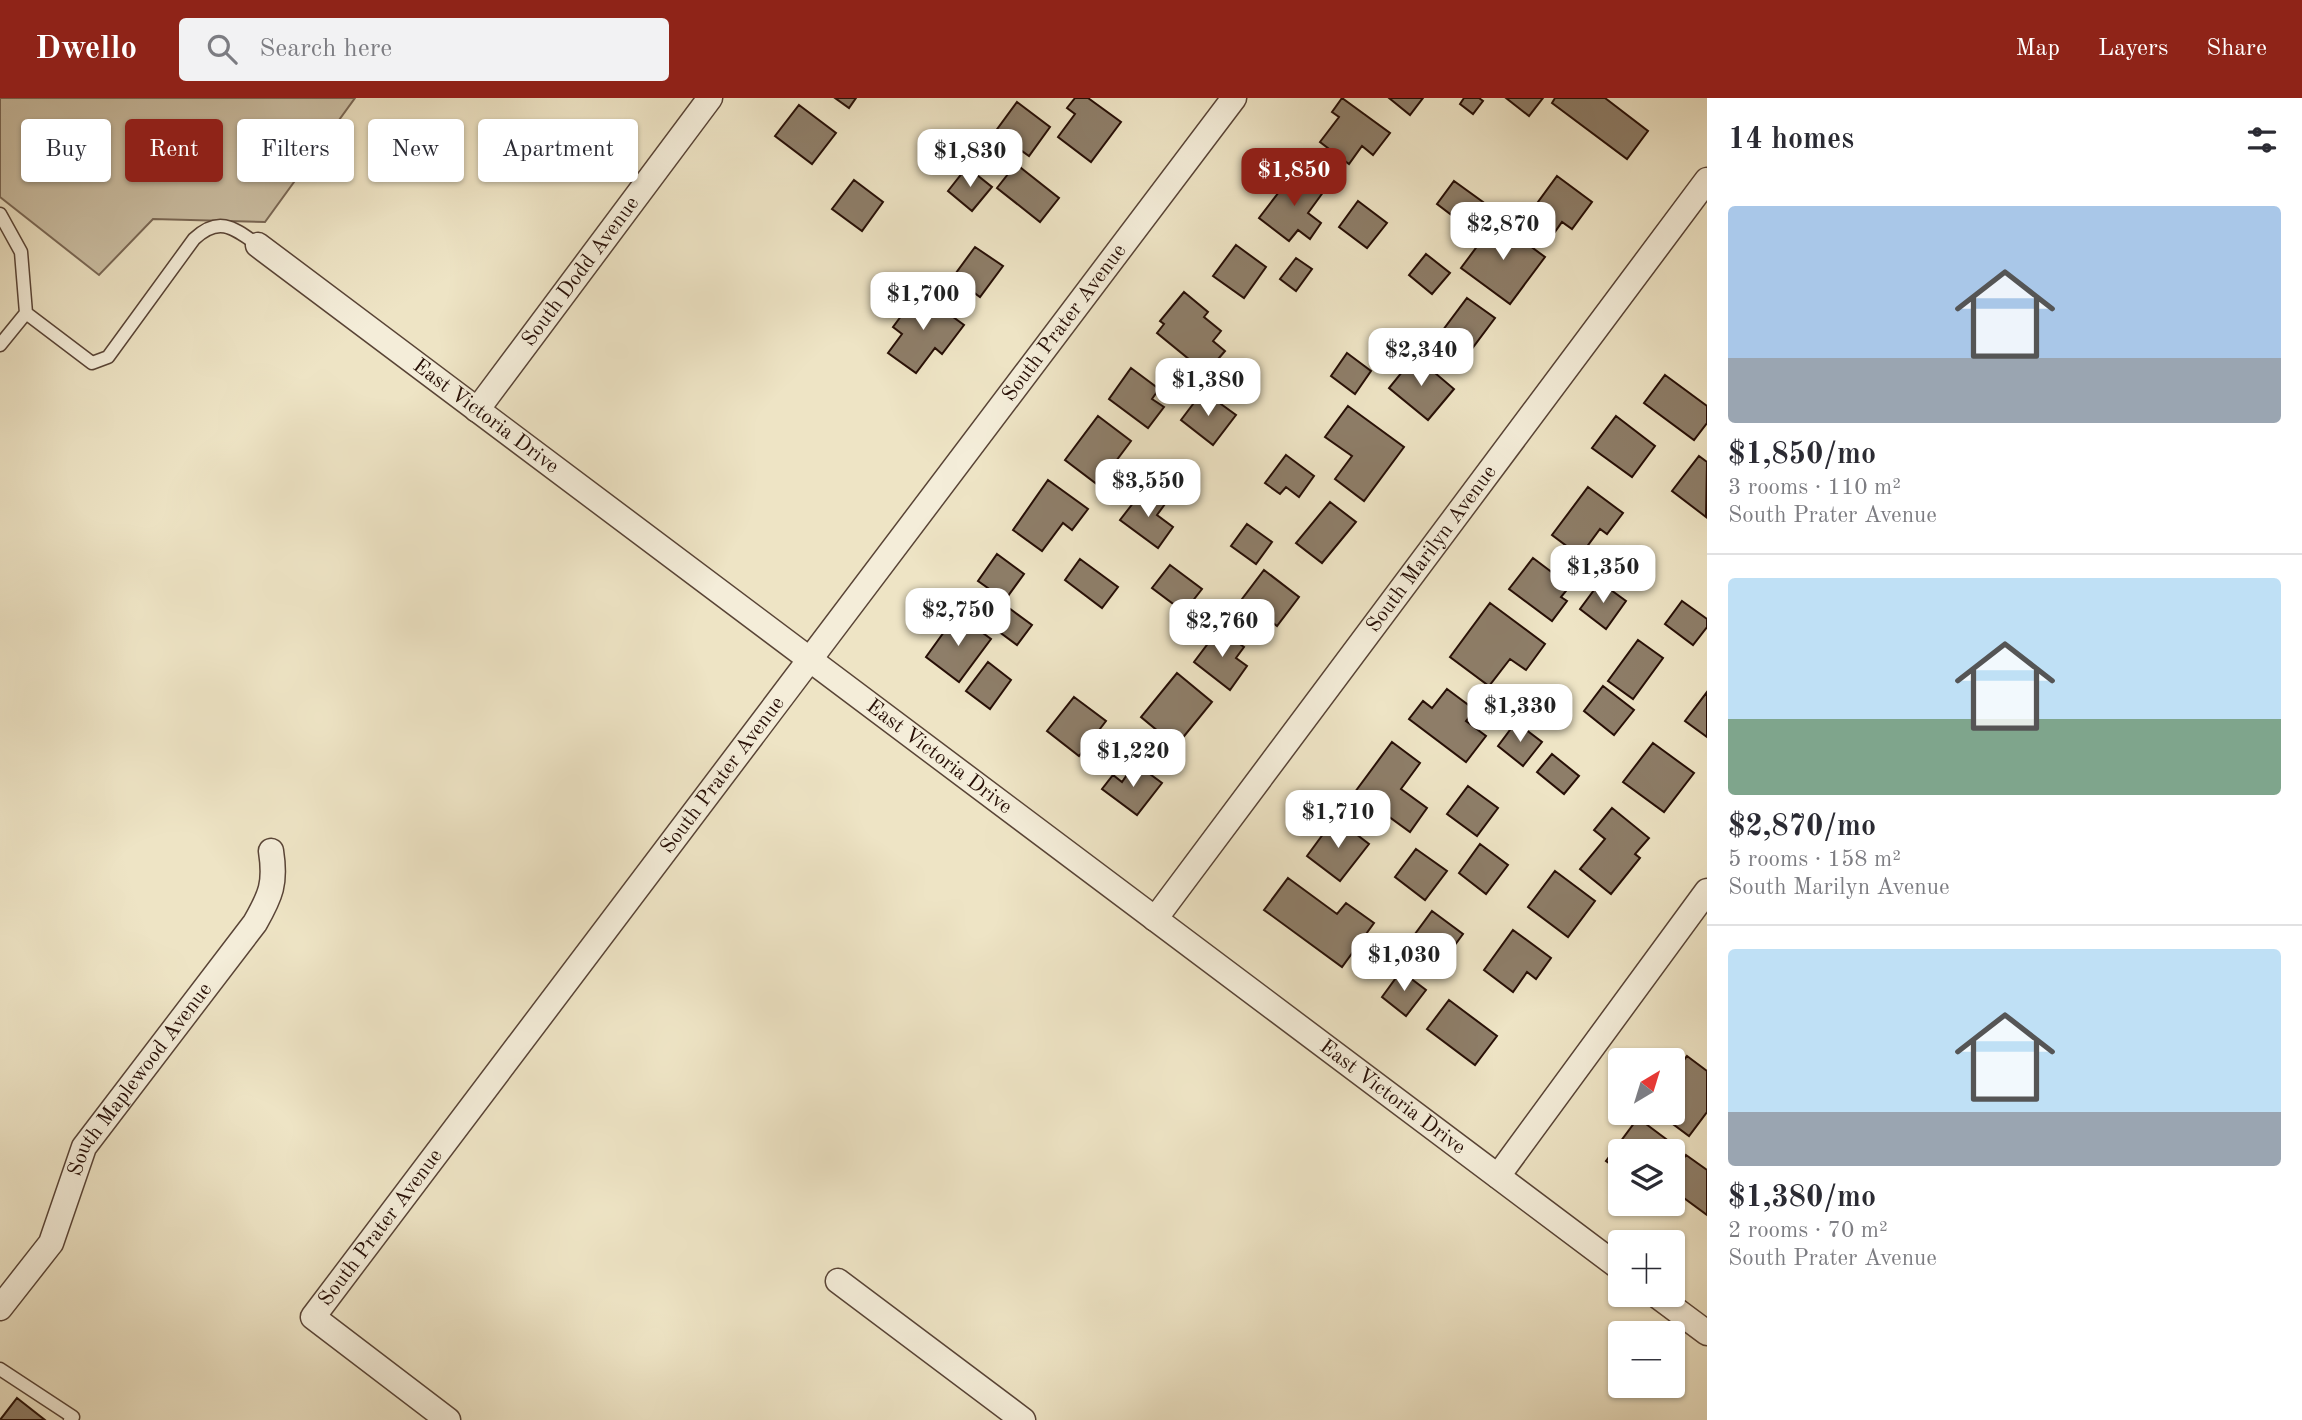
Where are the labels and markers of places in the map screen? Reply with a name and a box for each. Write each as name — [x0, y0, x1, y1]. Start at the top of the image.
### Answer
pin: $1,830 — [913, 130, 1027, 189]
pin: $1,850 — [1237, 148, 1351, 208]
pin: $2,870 — [1446, 202, 1560, 262]
pin: $1,700 — [866, 272, 980, 332]
pin: $2,340 — [1364, 328, 1478, 388]
pin: $1,380 — [1151, 358, 1265, 418]
pin: $3,550 — [1091, 460, 1205, 519]
pin: $1,350 — [1546, 546, 1660, 605]
pin: $2,750 — [901, 588, 1015, 648]
pin: $2,760 — [1165, 600, 1279, 659]
pin: $1,330 — [1463, 684, 1577, 744]
pin: $1,220 — [1076, 730, 1190, 789]
pin: $1,710 — [1281, 790, 1395, 850]
pin: $1,030 — [1347, 934, 1461, 993]

